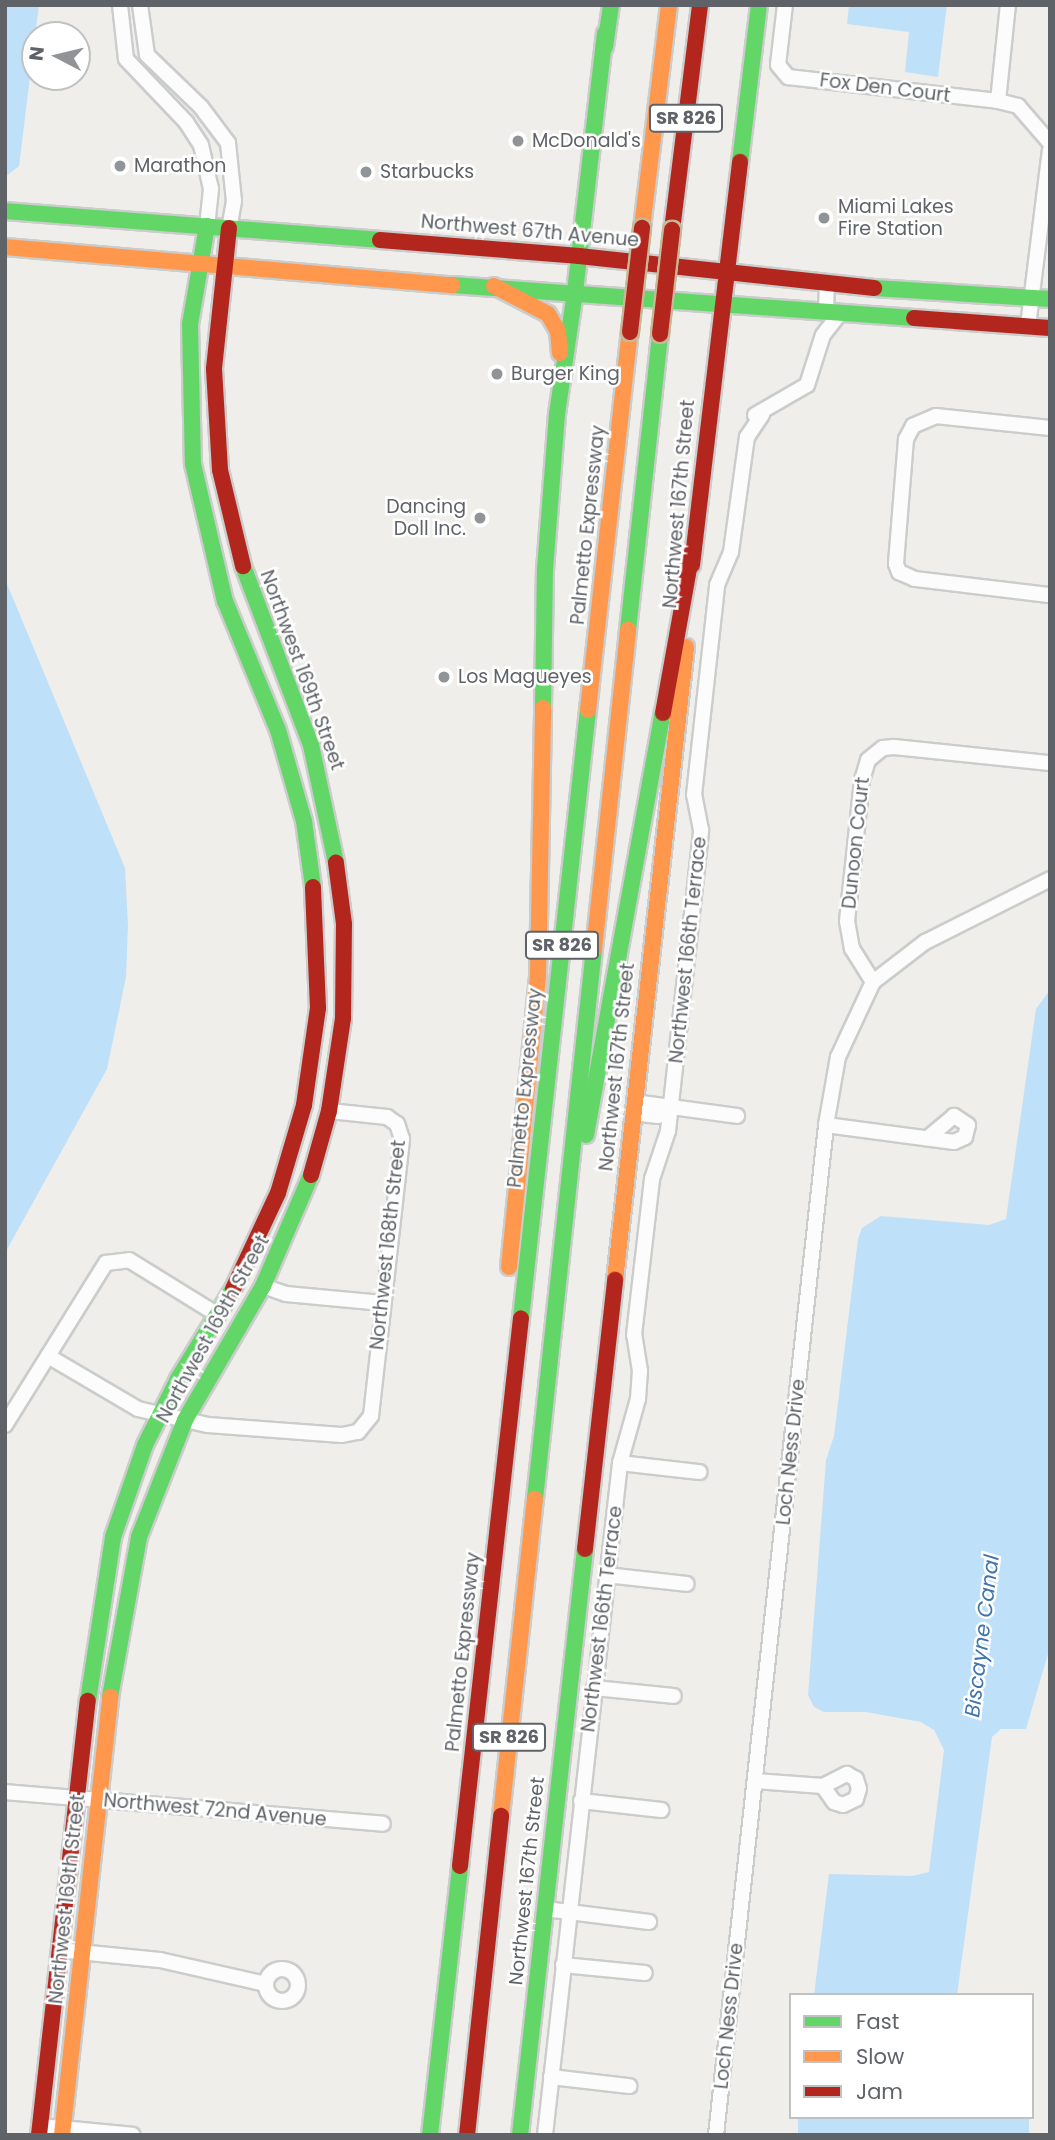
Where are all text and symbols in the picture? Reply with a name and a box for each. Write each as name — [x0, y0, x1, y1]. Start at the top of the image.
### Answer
north arrow — [21, 21, 91, 91]
text: N — [22, 45, 51, 62]
street label: Fox Den Court — [818, 69, 952, 107]
road number: SR 826 — [648, 104, 724, 132]
place label: McDonald's — [532, 130, 641, 152]
marker: McDonald's — [510, 133, 526, 149]
place label: Marathon — [134, 155, 227, 177]
marker: Marathon — [112, 158, 128, 174]
place label: Starbucks — [380, 161, 474, 183]
marker: Starbucks — [358, 164, 374, 180]
place label: Miami Lakes Fire Station — [838, 196, 954, 240]
street label: Northwest 67th Avenue — [420, 210, 640, 252]
marker: Miami Lakes Fire Station — [816, 210, 832, 226]
place label: Burger King — [511, 363, 620, 385]
marker: Burger King — [489, 366, 505, 382]
street label: Northwest 167th Street — [659, 399, 699, 609]
street label: Palmetto Expressway — [566, 424, 610, 626]
place label: Dancing Doll Inc. — [386, 496, 466, 540]
marker: Dancing Doll Inc. — [472, 510, 488, 526]
street label: Northwest 169th Street — [255, 567, 349, 773]
place label: Los Magueyes — [458, 666, 592, 688]
marker: Los Magueyes — [436, 669, 452, 685]
street label: Dunoon Court — [838, 776, 874, 910]
street label: Northwest 166th Terrace — [665, 836, 711, 1064]
road number: SR 826 — [524, 930, 600, 960]
street label: Northwest 167th Street — [595, 962, 639, 1172]
street label: Palmetto Expressway — [503, 987, 547, 1189]
street label: Northwest 168th Street — [366, 1139, 410, 1351]
street label: Northwest 169th Street — [152, 1231, 274, 1427]
street label: Loch Ness Drive — [772, 1378, 810, 1526]
street label: Northwest 166th Terrace — [577, 1505, 627, 1733]
street label: Palmetto Expressway — [441, 1551, 485, 1753]
water label: Biscayne Canal — [960, 1553, 1004, 1719]
road number: SR 826 — [470, 1722, 548, 1752]
street label: Northwest 167th Street — [505, 1776, 549, 1986]
street label: Northwest 72nd Avenue — [103, 1789, 327, 1831]
street label: Northwest 169th Street — [45, 1793, 89, 2005]
street label: Loch Ness Drive — [710, 1942, 748, 2090]
legend — [789, 1993, 1034, 2119]
text: Fast — [856, 2007, 899, 2036]
text: Slow — [856, 2042, 904, 2071]
text: Jam — [856, 2077, 903, 2106]

